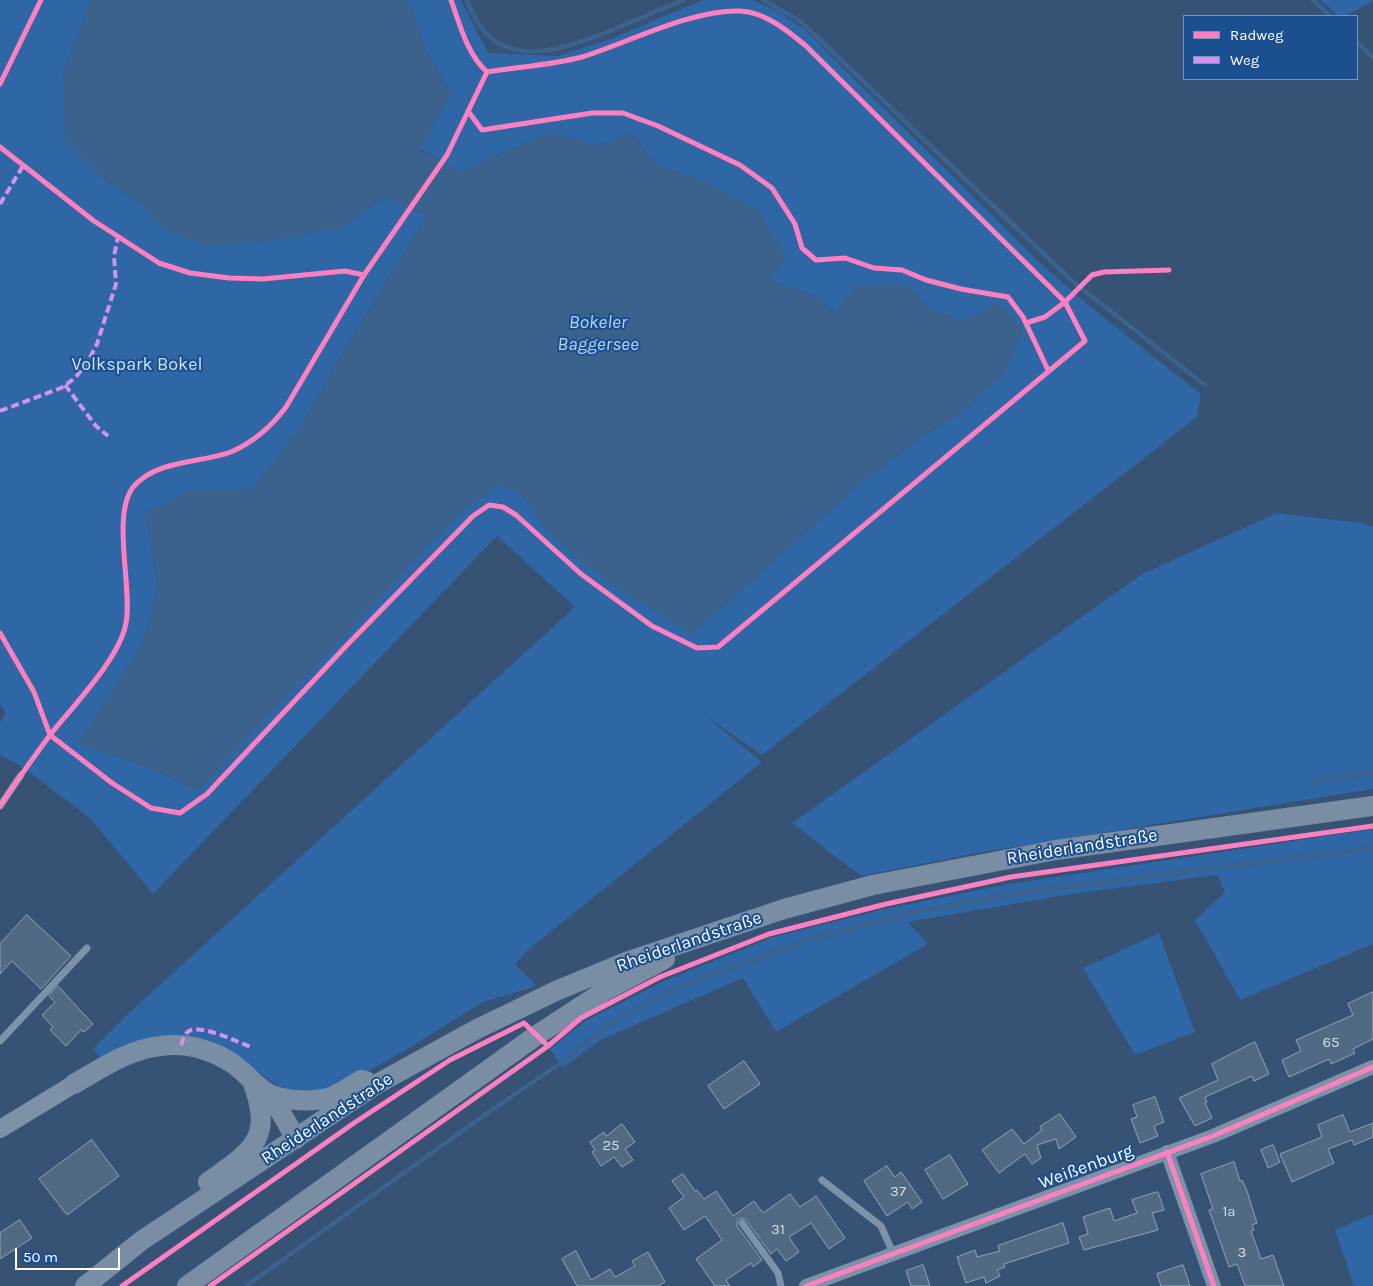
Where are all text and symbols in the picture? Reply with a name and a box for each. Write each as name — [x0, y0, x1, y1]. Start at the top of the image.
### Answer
legend — [1183, 15, 1358, 80]
text: Radweg — [1230, 26, 1283, 44]
text: Weg — [1230, 51, 1259, 69]
water label: Bokeler Baggersee — [557, 312, 639, 356]
park label: Volkspark Bokel — [72, 354, 202, 376]
street label: Rheiderlandstraße — [1005, 824, 1159, 870]
street label: Rheiderlandstraße — [613, 907, 765, 977]
house number: 65 — [1322, 1034, 1340, 1052]
street label: Rheiderlandstraße — [257, 1068, 397, 1170]
house number: 25 — [602, 1137, 620, 1155]
street label: Weißenburg — [1036, 1140, 1136, 1194]
house number: 37 — [890, 1183, 906, 1201]
house number: 1a — [1222, 1203, 1236, 1221]
house number: 31 — [771, 1221, 785, 1239]
scale bar — [18, 1238, 122, 1270]
house number: 3 — [1238, 1244, 1246, 1262]
text: 50 m — [23, 1248, 58, 1266]

